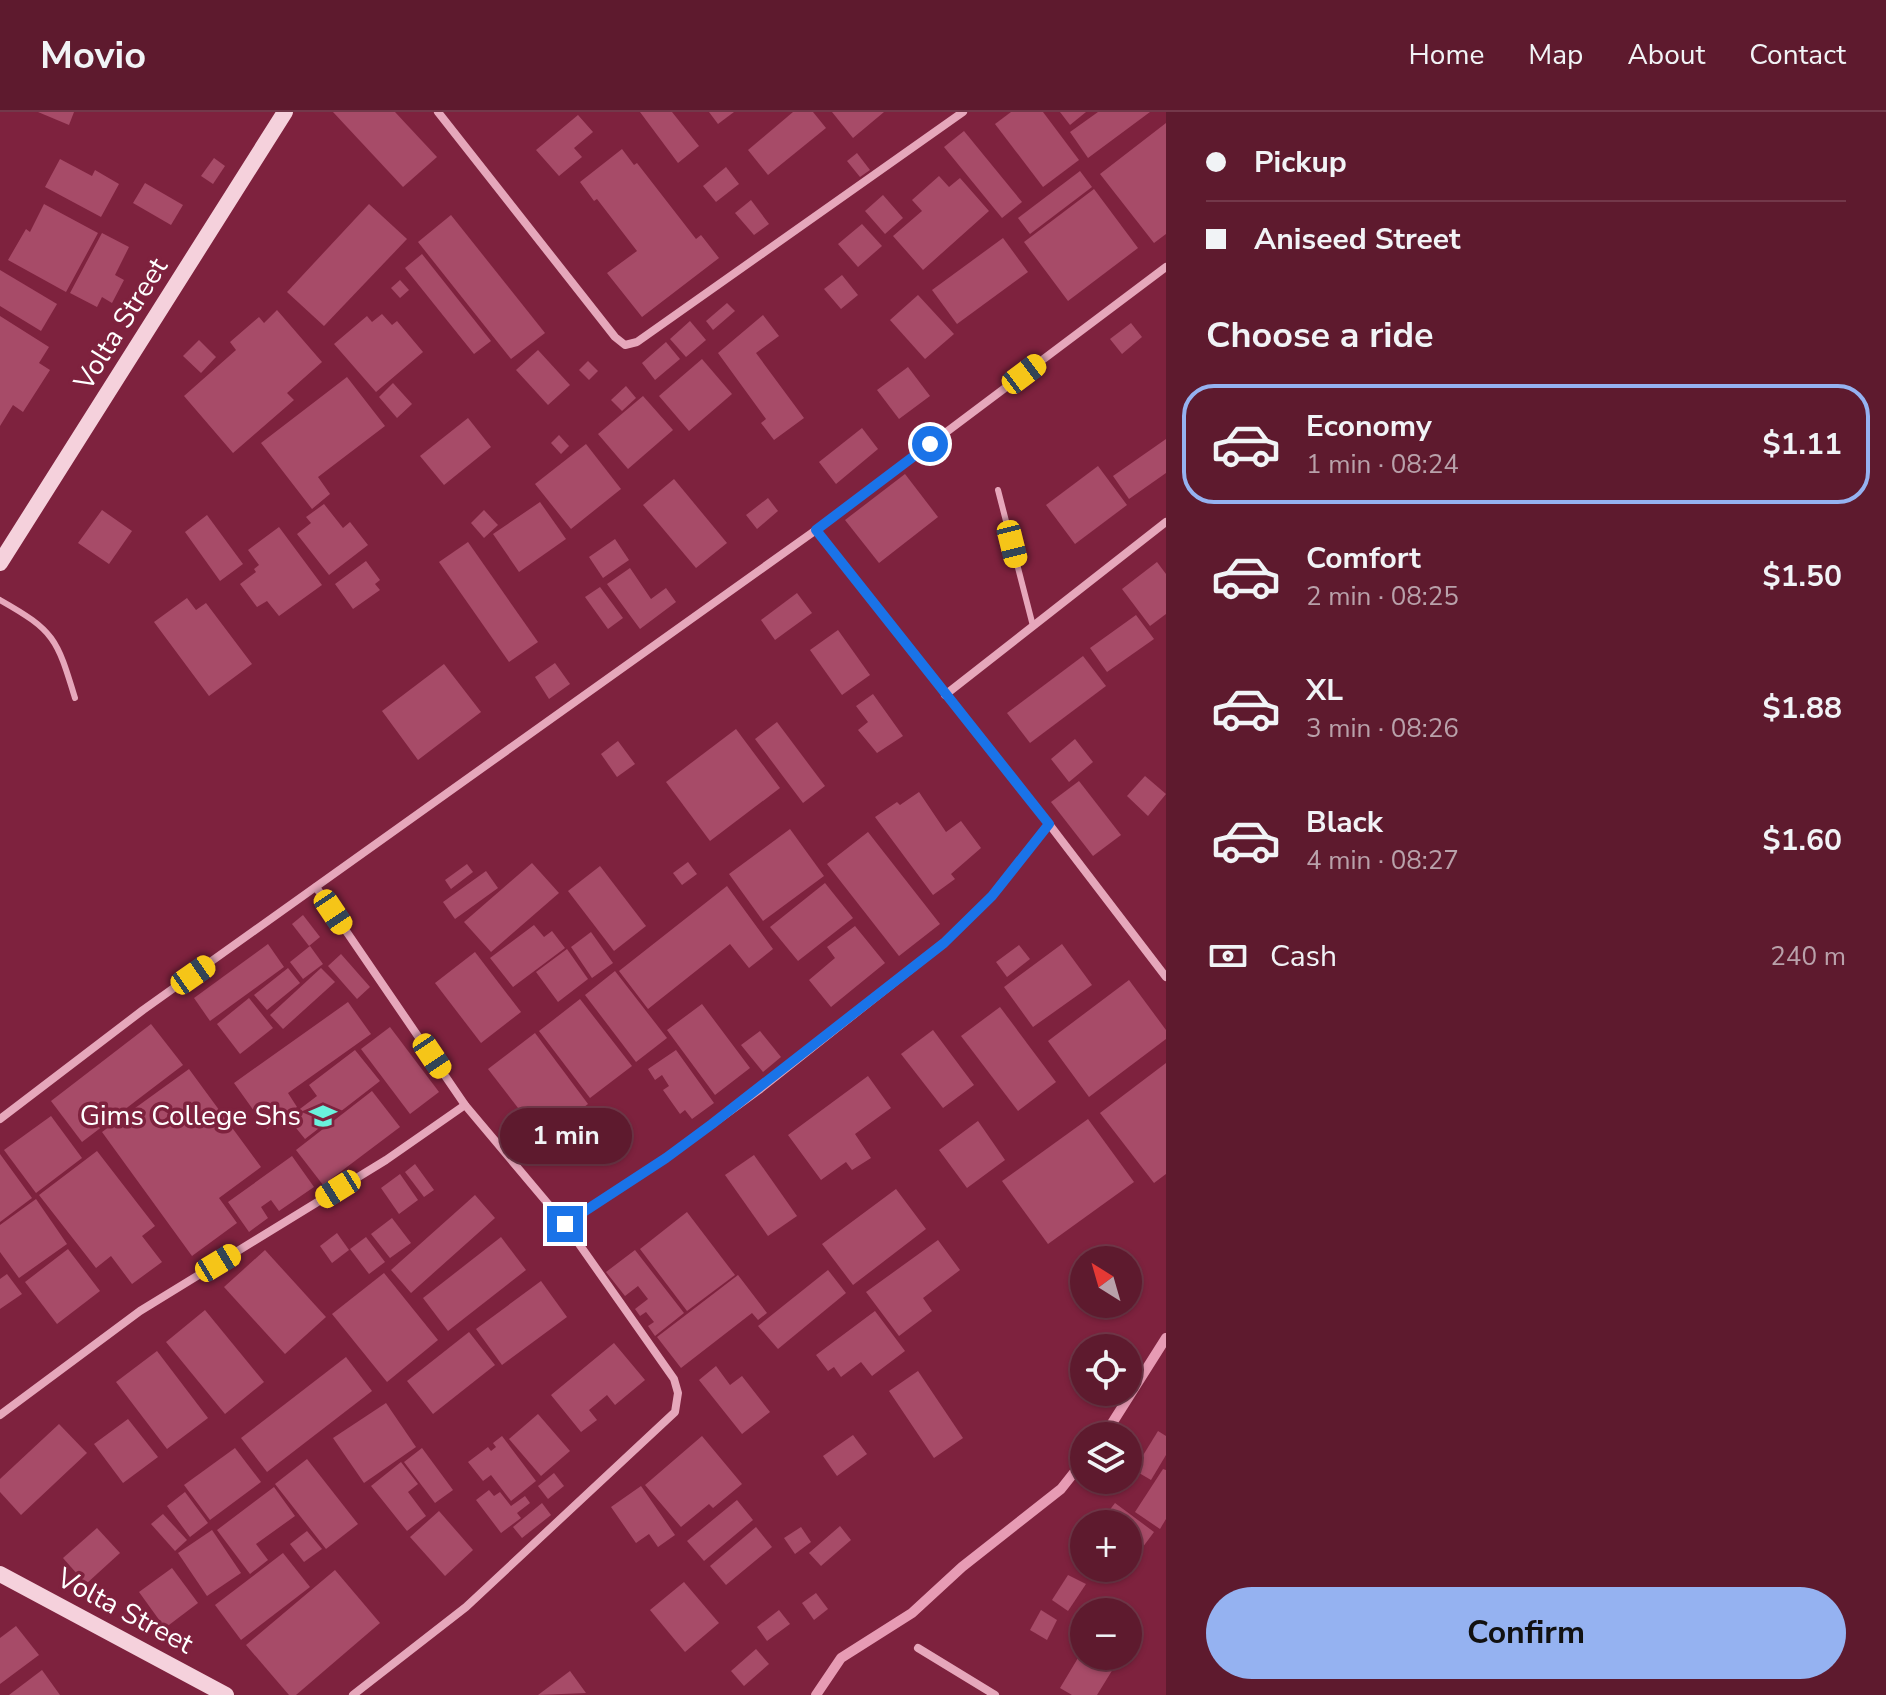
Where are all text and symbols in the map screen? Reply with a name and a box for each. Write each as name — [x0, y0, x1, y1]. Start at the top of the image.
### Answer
text: Movio — [40, 30, 146, 81]
text: Home — [1409, 36, 1484, 74]
text: Map — [1528, 36, 1583, 74]
text: About — [1627, 36, 1705, 74]
text: Contact — [1749, 36, 1846, 74]
text: Pickup — [1254, 142, 1347, 183]
text: Aniseed Street — [1254, 219, 1461, 260]
street label: Volta Street — [65, 250, 177, 398]
text: Choose a ride — [1206, 311, 1434, 360]
car — [998, 350, 1050, 398]
text: Economy — [1306, 406, 1432, 447]
icon: car — [1210, 408, 1282, 480]
text: $1.11 — [1763, 424, 1842, 465]
route start — [912, 426, 948, 462]
text: 1 min · 08:24 — [1306, 447, 1459, 482]
car — [995, 518, 1029, 570]
text: Comfort — [1306, 538, 1421, 579]
icon: car — [1210, 540, 1282, 612]
text: $1.50 — [1763, 556, 1842, 597]
text: 2 min · 08:25 — [1306, 579, 1459, 614]
text: XL — [1306, 670, 1343, 711]
icon: car — [1210, 672, 1282, 744]
text: $1.88 — [1763, 688, 1842, 729]
text: 3 min · 08:26 — [1306, 711, 1459, 746]
text: Black — [1306, 802, 1383, 843]
icon: car — [1210, 804, 1282, 876]
text: $1.60 — [1763, 820, 1842, 861]
text: 4 min · 08:27 — [1306, 843, 1459, 878]
car — [310, 885, 356, 939]
icon: cash — [1206, 934, 1250, 978]
text: Cash — [1270, 936, 1337, 977]
text: 240 m — [1770, 939, 1846, 974]
car — [166, 951, 220, 999]
car — [409, 1029, 455, 1083]
place label: Gims College Shs — [80, 1097, 301, 1135]
school or university icon: Gims College Shs — [308, 1101, 338, 1131]
callout: 1 min — [499, 1108, 631, 1164]
text: 1 min — [532, 1118, 600, 1153]
car — [311, 1166, 365, 1212]
route end — [547, 1206, 583, 1242]
car — [191, 1240, 245, 1286]
north arrow — [1070, 1246, 1142, 1318]
map controls — [1070, 1246, 1142, 1670]
button: locate — [1070, 1334, 1142, 1406]
button: layers — [1070, 1422, 1142, 1494]
button: + — [1070, 1510, 1142, 1582]
street label: Volta Street — [49, 1559, 200, 1663]
button: Confirm — [1206, 1587, 1846, 1679]
button: − — [1070, 1598, 1142, 1670]

